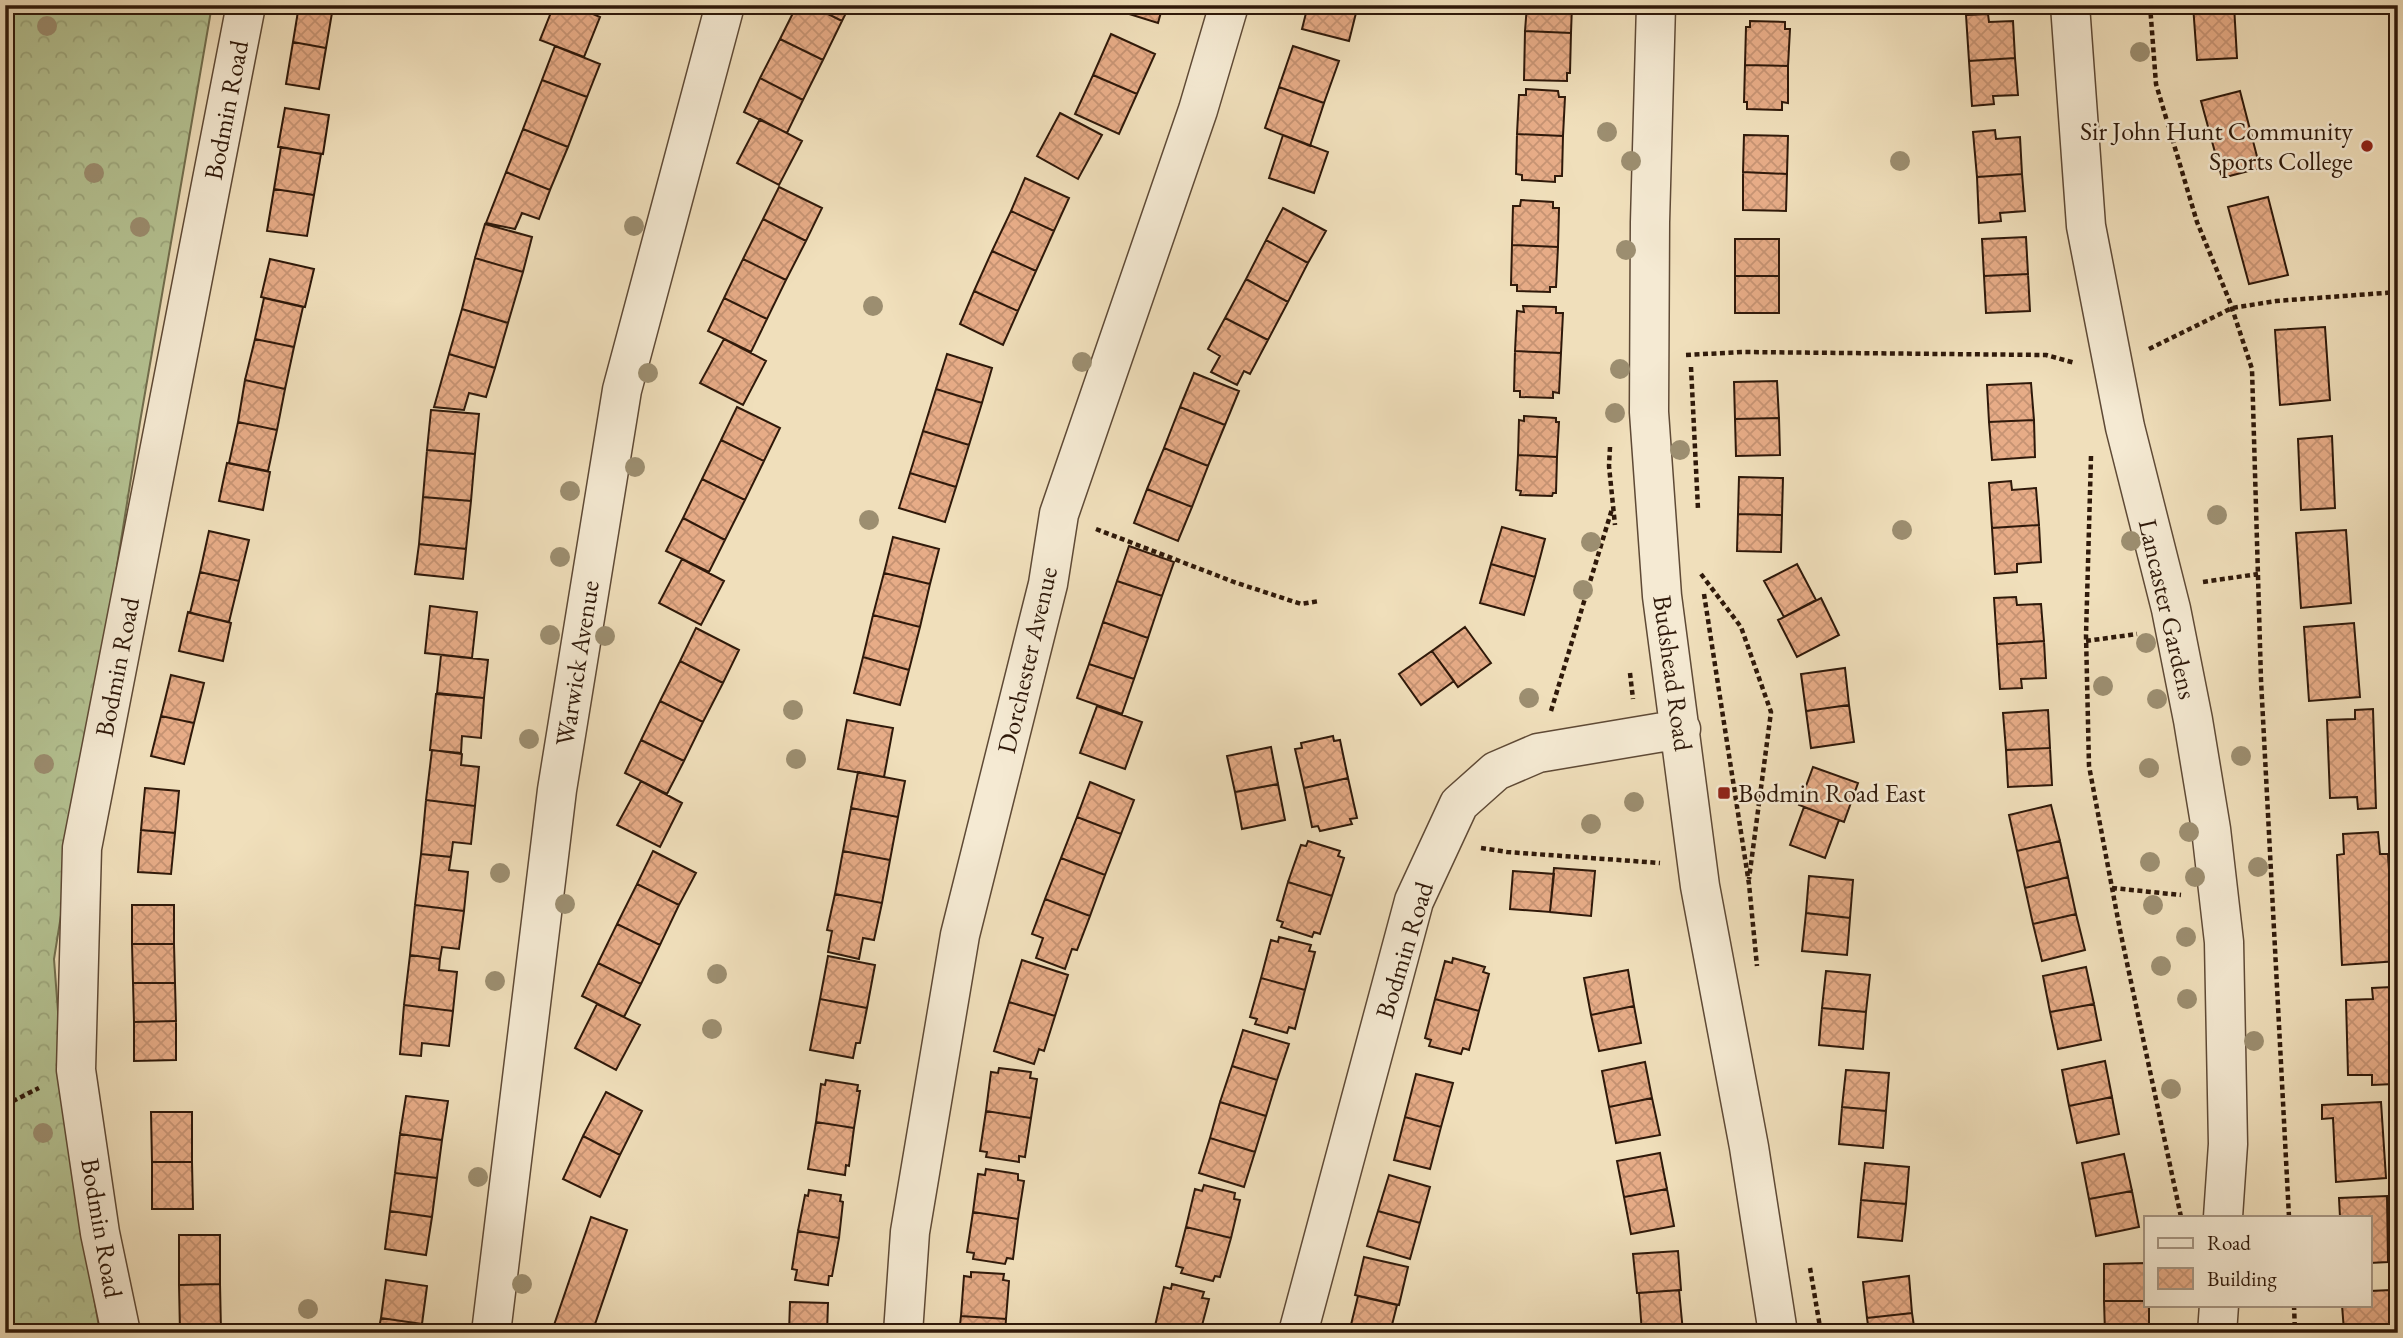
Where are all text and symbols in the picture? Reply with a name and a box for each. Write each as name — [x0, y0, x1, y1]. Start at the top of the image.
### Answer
street label: Bodmin Road — [196, 37, 256, 183]
place label: Sir John Hunt Community Sports College — [2080, 114, 2354, 178]
marker: Sir John Hunt Community Sports College — [2359, 138, 2375, 154]
street label: Lancaster Gardens — [2131, 516, 2205, 702]
street label: Dorchester Avenue — [989, 563, 1065, 757]
street label: Warwick Avenue — [547, 578, 607, 748]
street label: Budshead Road — [1645, 593, 1701, 754]
street label: Bodmin Road — [87, 594, 147, 740]
place label: Bodmin Road East — [1738, 776, 1925, 810]
marker: Bodmin Road East — [1716, 785, 1732, 801]
street label: Bodmin Road — [1367, 877, 1441, 1023]
street label: Bodmin Road — [73, 1156, 131, 1301]
legend — [2144, 1216, 2372, 1306]
text: Road — [2207, 1229, 2251, 1256]
text: Building — [2207, 1265, 2277, 1292]

